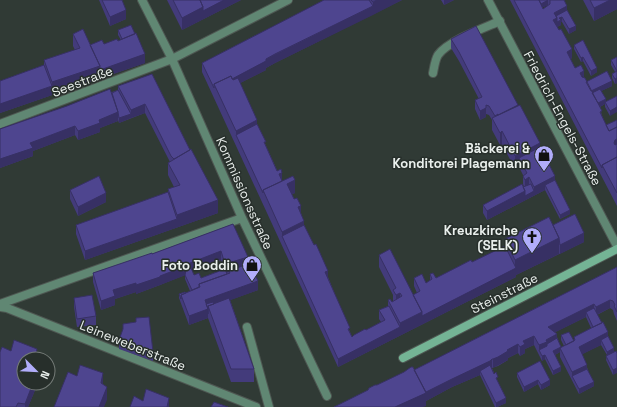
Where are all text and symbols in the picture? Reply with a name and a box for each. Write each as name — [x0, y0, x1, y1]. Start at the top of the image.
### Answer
street label: Friedrich-Engels-Straße — [520, 48, 605, 189]
street label: Seestraße — [49, 62, 115, 101]
street label: Kommissionsstraße — [212, 134, 277, 252]
place label: Bäckerei & Konditorei Plagemann — [392, 140, 530, 172]
shop icon: Bäckerei & Konditorei Plagemann — [533, 144, 555, 172]
place label: Kreuzkirche (SELK) — [444, 222, 518, 254]
church icon: Kreuzkirche (SELK) — [521, 226, 543, 254]
shop icon: Foto Boddin — [241, 254, 263, 282]
place label: Foto Boddin — [162, 257, 238, 274]
street label: Steinstraße — [468, 269, 541, 318]
street label: Leineweberstraße — [77, 316, 188, 375]
north arrow — [16, 351, 56, 391]
text: N — [37, 369, 53, 381]

